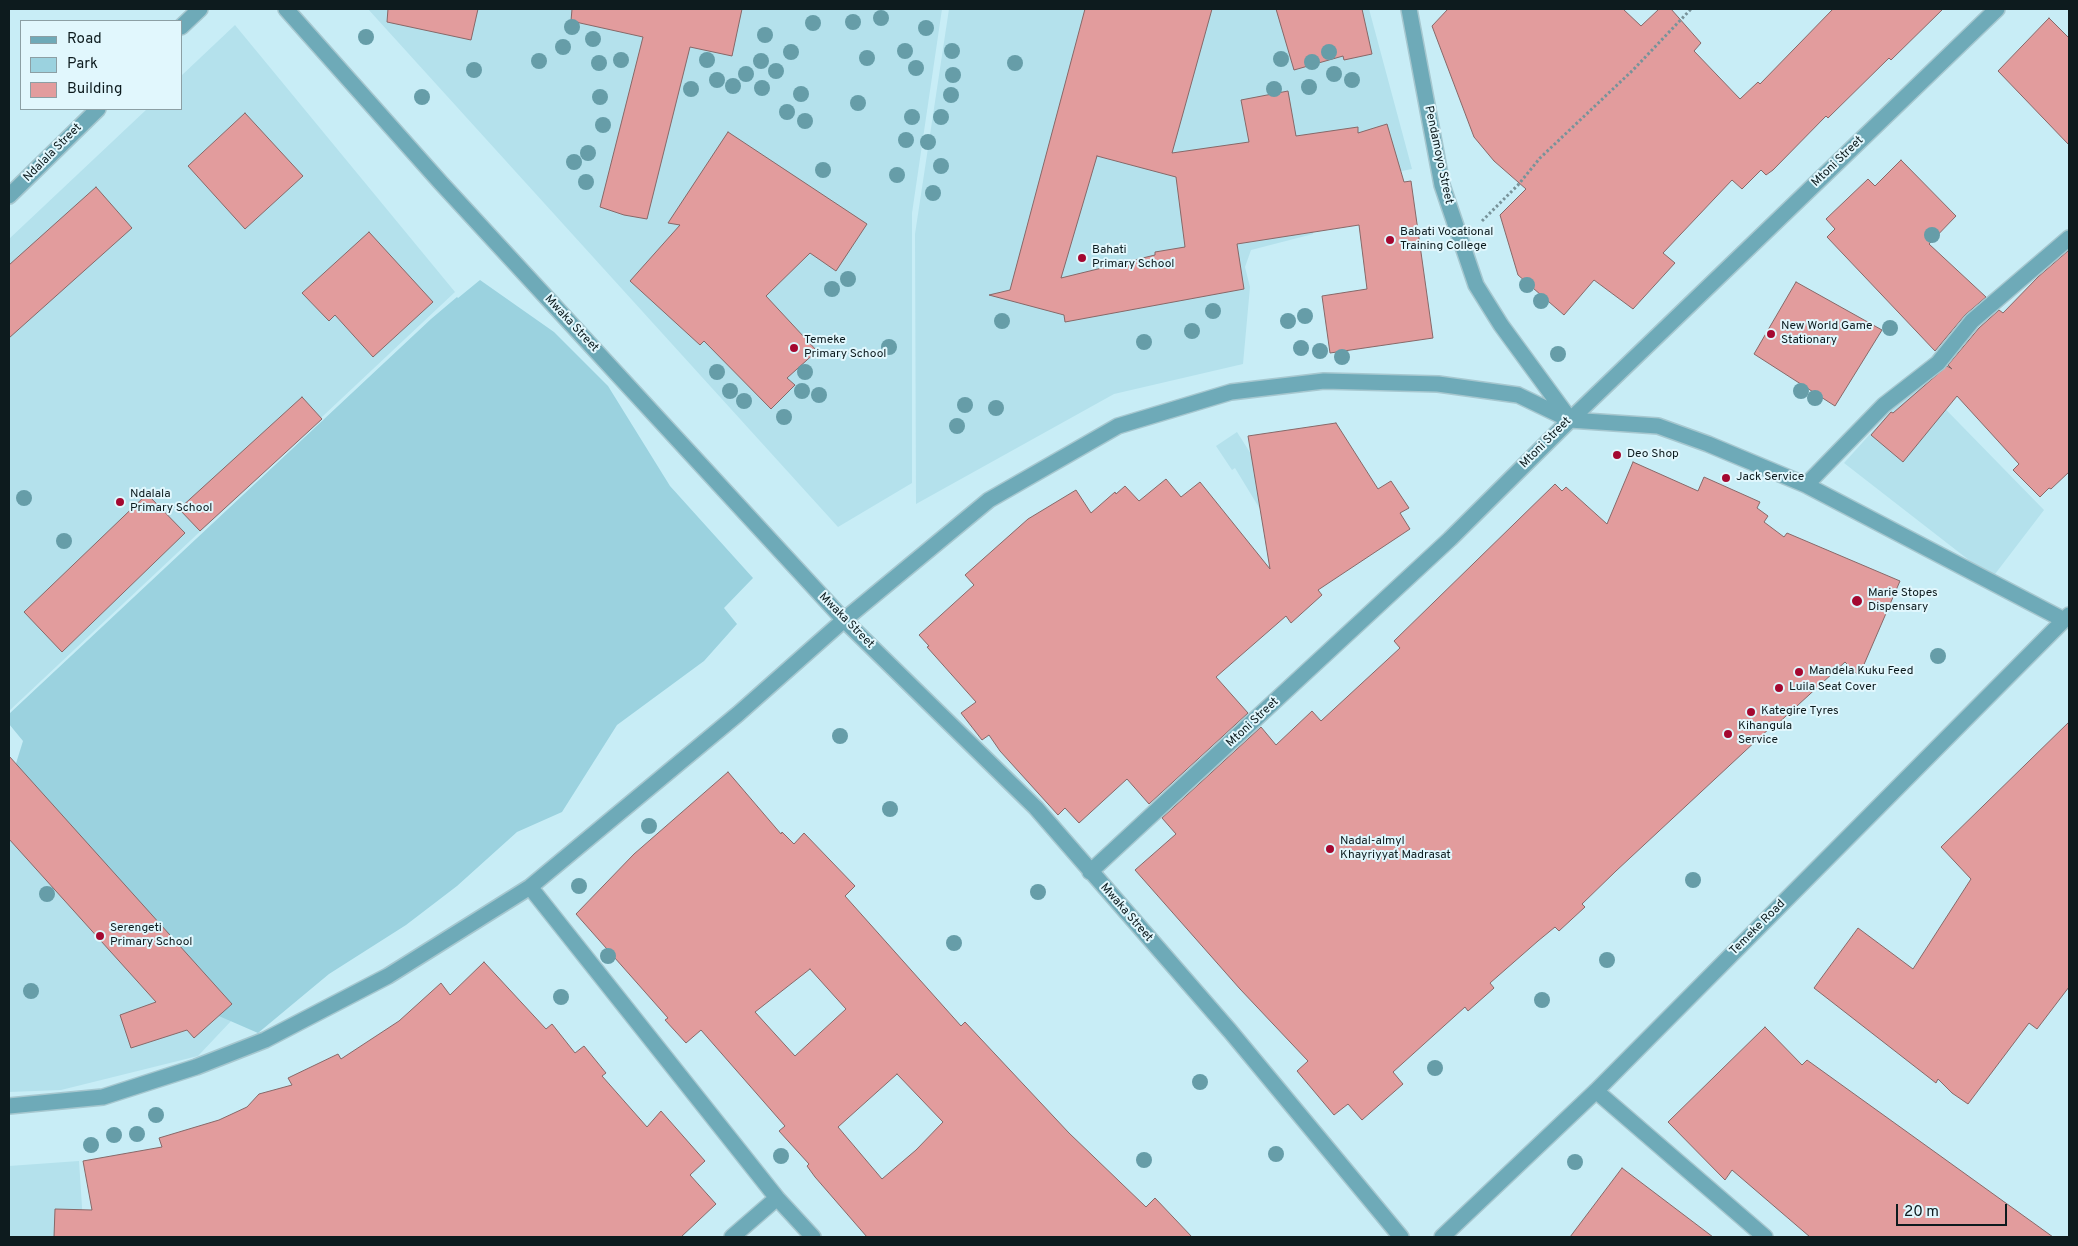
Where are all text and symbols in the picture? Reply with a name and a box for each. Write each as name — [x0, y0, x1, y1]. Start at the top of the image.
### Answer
legend — [20, 20, 182, 110]
text: Road — [67, 30, 102, 49]
text: Park — [67, 55, 98, 74]
text: Building — [67, 80, 122, 99]
street label: Pendamoyo Street — [1421, 105, 1455, 205]
street label: Ndalala Street — [21, 121, 85, 185]
street label: Mtoni Street — [1809, 134, 1867, 190]
place label: Babati Vocational Training College — [1400, 226, 1493, 254]
marker: Babati Vocational Training College — [1384, 234, 1396, 246]
place label: Bahati Primary School — [1092, 244, 1174, 272]
marker: Bahati Primary School — [1076, 252, 1088, 264]
street label: Mwaka Street — [541, 293, 601, 355]
place label: New World Game Stationary — [1781, 320, 1873, 348]
marker: New World Game Stationary — [1765, 328, 1777, 340]
place label: Temeke Primary School — [804, 334, 886, 362]
marker: Temeke Primary School — [788, 342, 800, 354]
street label: Mtoni Street — [1517, 414, 1575, 472]
place label: Deo Shop — [1627, 448, 1679, 462]
marker: Deo Shop — [1611, 449, 1623, 461]
place label: Jack Service — [1736, 471, 1804, 485]
marker: Jack Service — [1720, 472, 1732, 484]
place label: Ndalala Primary School — [130, 488, 212, 516]
marker: Ndalala Primary School — [114, 496, 126, 508]
place label: Marie Stopes Dispensary — [1868, 587, 1938, 615]
street label: Mwaka Street — [815, 590, 877, 652]
marker: Marie Stopes Dispensary — [1850, 594, 1864, 608]
place label: Mandela Kuku Feed — [1809, 665, 1913, 679]
marker: Mandela Kuku Feed — [1793, 666, 1805, 678]
place label: Luila Seat Cover — [1789, 681, 1876, 695]
marker: Luila Seat Cover — [1773, 682, 1785, 694]
street label: Mtoni Street — [1224, 695, 1282, 751]
place label: Kategire Tyres — [1761, 705, 1839, 719]
marker: Kategire Tyres — [1745, 706, 1757, 718]
place label: Kihangula Service — [1738, 720, 1792, 748]
marker: Kihangula Service — [1722, 728, 1734, 740]
place label: Nadal-almyl Khayriyyat Madrasat — [1340, 835, 1451, 863]
marker: Nadal-almyl Khayriyyat Madrasat — [1324, 843, 1336, 855]
street label: Mwaka Street — [1097, 881, 1155, 945]
street label: Temeke Road — [1727, 897, 1789, 959]
place label: Serengeti Primary School — [110, 922, 192, 950]
marker: Serengeti Primary School — [94, 930, 106, 942]
scale bar — [1898, 1194, 2009, 1226]
text: 20 m — [1904, 1203, 1939, 1222]

